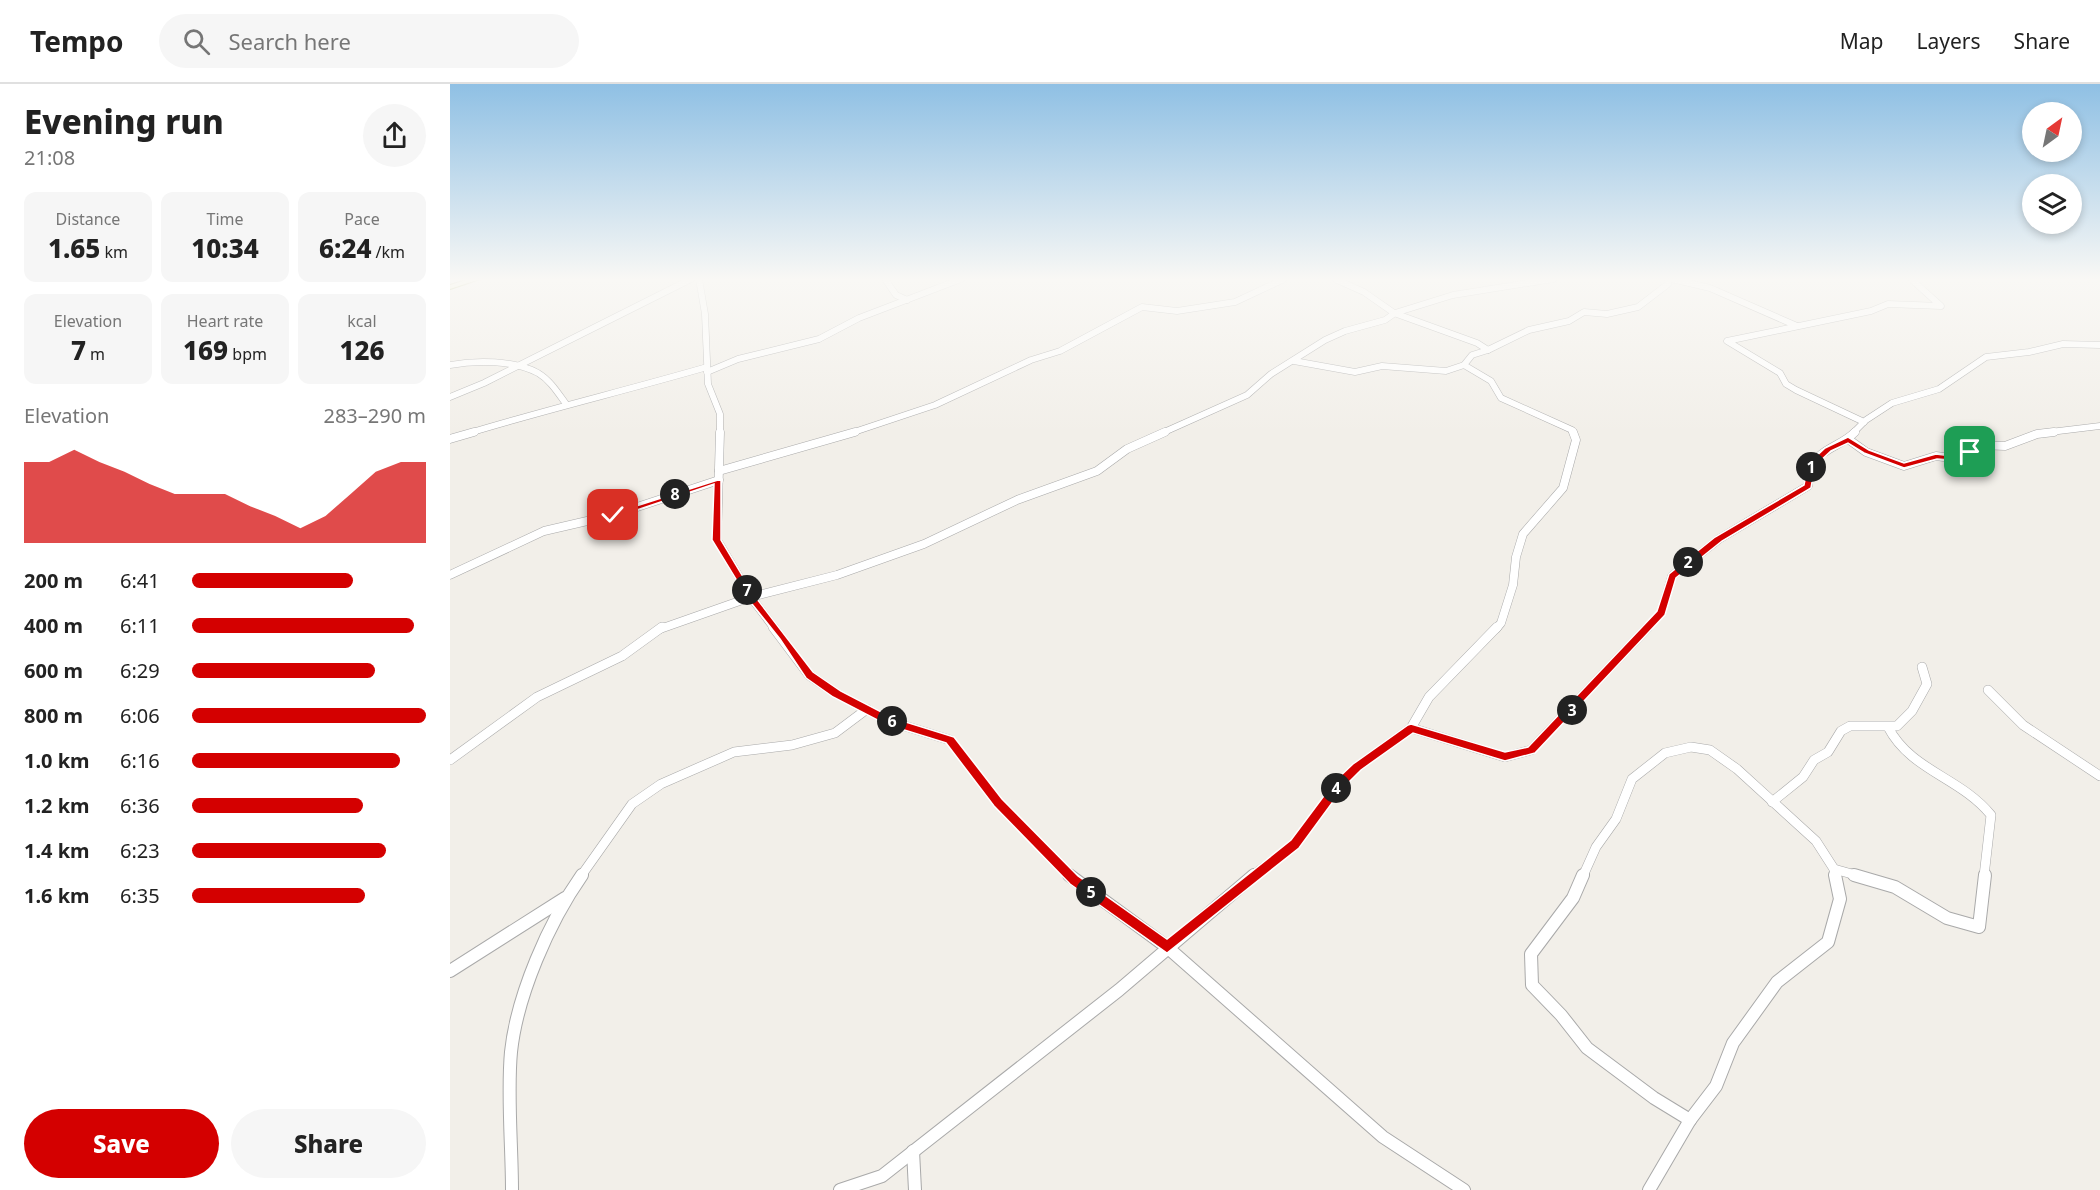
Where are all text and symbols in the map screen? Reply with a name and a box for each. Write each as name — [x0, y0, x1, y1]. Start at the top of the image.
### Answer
search box — [159, 14, 579, 68]
text: Tempo — [30, 22, 123, 60]
icon: search — [180, 25, 213, 58]
text: Search here — [228, 26, 351, 56]
text: Map — [1840, 27, 1884, 55]
text: Layers — [1917, 27, 1981, 55]
text: Share — [2014, 27, 2070, 55]
text: Evening run — [24, 99, 224, 144]
north arrow — [2022, 102, 2082, 162]
map controls — [2022, 102, 2082, 234]
button: share — [363, 104, 426, 167]
text: 21:08 — [24, 144, 75, 171]
button: layers — [2022, 174, 2082, 234]
text: Distance — [56, 208, 120, 230]
text: Time — [206, 208, 244, 230]
text: Pace — [344, 208, 380, 230]
text: 1.65 — [48, 230, 100, 266]
text: 10:34 — [191, 230, 259, 266]
text: 6:24 — [319, 230, 371, 266]
text: km — [100, 241, 128, 263]
text: /km — [371, 241, 405, 263]
text: Elevation — [54, 310, 122, 332]
text: Heart rate — [187, 310, 263, 332]
text: kcal — [347, 310, 377, 332]
text: 7 — [71, 332, 86, 368]
text: 169 — [183, 332, 228, 368]
text: 126 — [339, 332, 385, 368]
text: m — [86, 343, 105, 365]
text: bpm — [228, 343, 267, 365]
text: Elevation — [24, 402, 109, 429]
text: 283–290 m — [323, 402, 426, 429]
pin — [1944, 426, 1995, 477]
icon: arrive — [1953, 435, 1986, 468]
pin: 1 — [1796, 452, 1826, 482]
text: 1 — [1806, 456, 1816, 478]
pin: 8 — [660, 479, 690, 509]
text: 8 — [670, 483, 680, 505]
pin — [587, 489, 638, 540]
icon: check — [596, 498, 629, 531]
pin: 2 — [1673, 547, 1703, 577]
text: 2 — [1683, 551, 1693, 573]
text: 200 m — [24, 567, 83, 594]
text: 6:41 — [120, 567, 160, 594]
pin: 7 — [732, 575, 762, 605]
text: 7 — [742, 579, 752, 601]
text: 400 m — [24, 612, 83, 639]
text: 6:11 — [120, 612, 160, 639]
text: 600 m — [24, 657, 83, 684]
text: 6:29 — [120, 657, 160, 684]
pin: 3 — [1557, 695, 1587, 725]
text: 3 — [1567, 699, 1577, 721]
text: 800 m — [24, 702, 83, 729]
text: 6:06 — [120, 702, 160, 729]
pin: 6 — [877, 706, 907, 736]
text: 6 — [887, 710, 897, 732]
text: 1.0 km — [24, 747, 90, 774]
text: 6:16 — [120, 747, 160, 774]
pin: 4 — [1321, 773, 1351, 803]
text: 4 — [1331, 777, 1341, 799]
text: 1.2 km — [24, 792, 90, 819]
text: 6:36 — [120, 792, 160, 819]
text: 1.4 km — [24, 837, 90, 864]
text: 6:23 — [120, 837, 160, 864]
pin: 5 — [1076, 877, 1106, 907]
text: 5 — [1086, 881, 1096, 903]
text: 1.6 km — [24, 882, 90, 909]
text: 6:35 — [120, 882, 160, 909]
button: Save — [24, 1109, 219, 1178]
button: Share — [231, 1109, 426, 1178]

